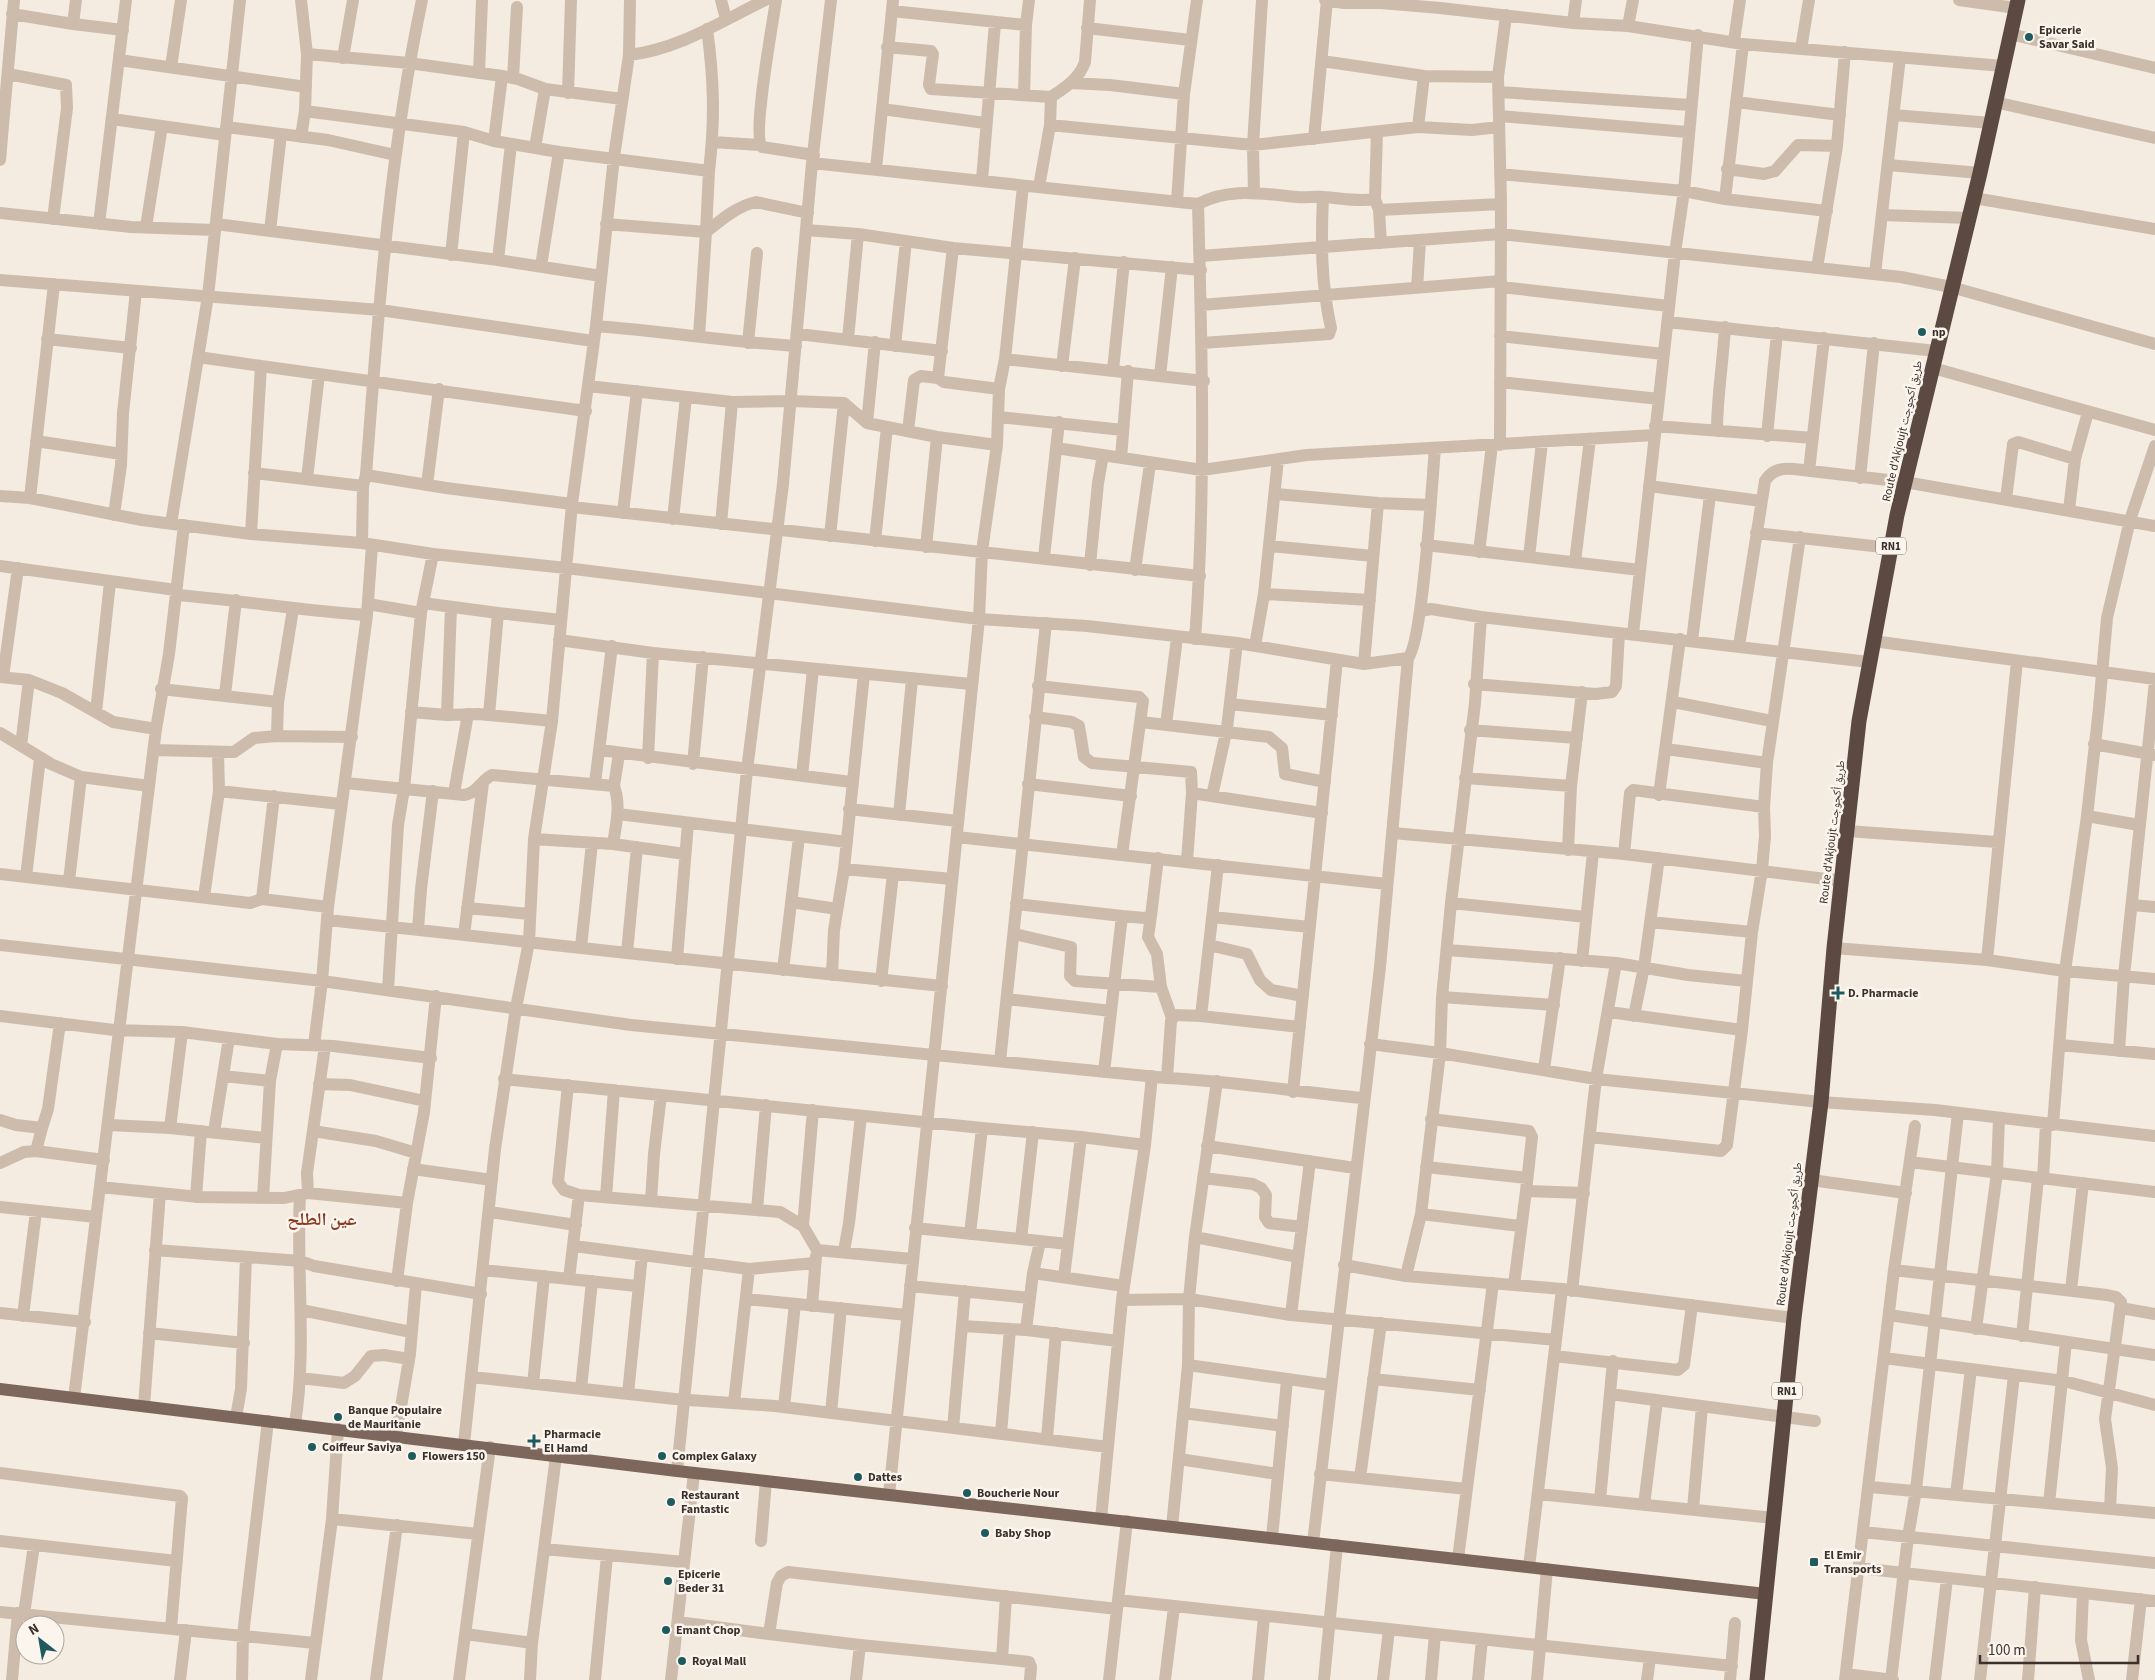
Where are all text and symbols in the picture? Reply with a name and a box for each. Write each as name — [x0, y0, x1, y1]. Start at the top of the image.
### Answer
place label: Epicerie Savar Said — [2039, 22, 2095, 53]
marker: Epicerie Savar Said — [2023, 31, 2035, 43]
place label: np — [1932, 324, 1946, 341]
marker: np — [1916, 326, 1928, 338]
street label: Route d'Akjoujt طريق أكجوجت — [1878, 359, 1927, 503]
road number: RN1 — [1876, 538, 1906, 554]
street label: Route d'Akjoujt طريق أكجوجت — [1815, 759, 1850, 905]
place label: D. Pharmacie — [1848, 985, 1918, 1002]
marker: D. Pharmacie — [1832, 987, 1844, 999]
street label: Route d'Akjoujt طريق أكجوجت — [1772, 1161, 1807, 1307]
district label: عين الطلح — [287, 1207, 357, 1232]
road number: RN1 — [1772, 1382, 1802, 1400]
place label: Banque Populaire de Mauritanie — [348, 1402, 442, 1433]
marker: Banque Populaire de Mauritanie — [332, 1411, 344, 1423]
place label: Pharmacie El Hamd — [544, 1426, 601, 1457]
marker: Pharmacie El Hamd — [528, 1435, 540, 1447]
place label: Coiffeur Saviya — [322, 1439, 402, 1456]
marker: Coiffeur Saviya — [306, 1441, 318, 1453]
place label: Flowers 150 — [422, 1448, 485, 1465]
place label: Complex Galaxy — [672, 1448, 758, 1465]
marker: Flowers 150 — [406, 1450, 418, 1462]
marker: Complex Galaxy — [656, 1450, 668, 1462]
place label: Dattes — [868, 1469, 902, 1486]
marker: Dattes — [852, 1471, 864, 1483]
place label: Boucherie Nour — [977, 1485, 1060, 1502]
place label: Restaurant Fantastic — [681, 1487, 740, 1518]
marker: Boucherie Nour — [961, 1487, 973, 1499]
marker: Restaurant Fantastic — [665, 1496, 677, 1508]
place label: Baby Shop — [995, 1525, 1051, 1542]
marker: Baby Shop — [979, 1527, 991, 1539]
place label: El Emir Transports — [1824, 1547, 1881, 1578]
marker: El Emir Transports — [1808, 1556, 1820, 1568]
place label: Epicerie Beder 31 — [678, 1566, 724, 1597]
marker: Epicerie Beder 31 — [662, 1575, 674, 1587]
north arrow — [15, 1615, 65, 1665]
text: N — [25, 1619, 43, 1641]
place label: Emant Chop — [676, 1622, 741, 1639]
marker: Emant Chop — [660, 1624, 672, 1636]
scale bar — [1980, 1632, 2138, 1664]
text: 100 m — [1988, 1640, 2026, 1661]
place label: Royal Mall — [692, 1653, 747, 1670]
marker: Royal Mall — [676, 1655, 688, 1667]

